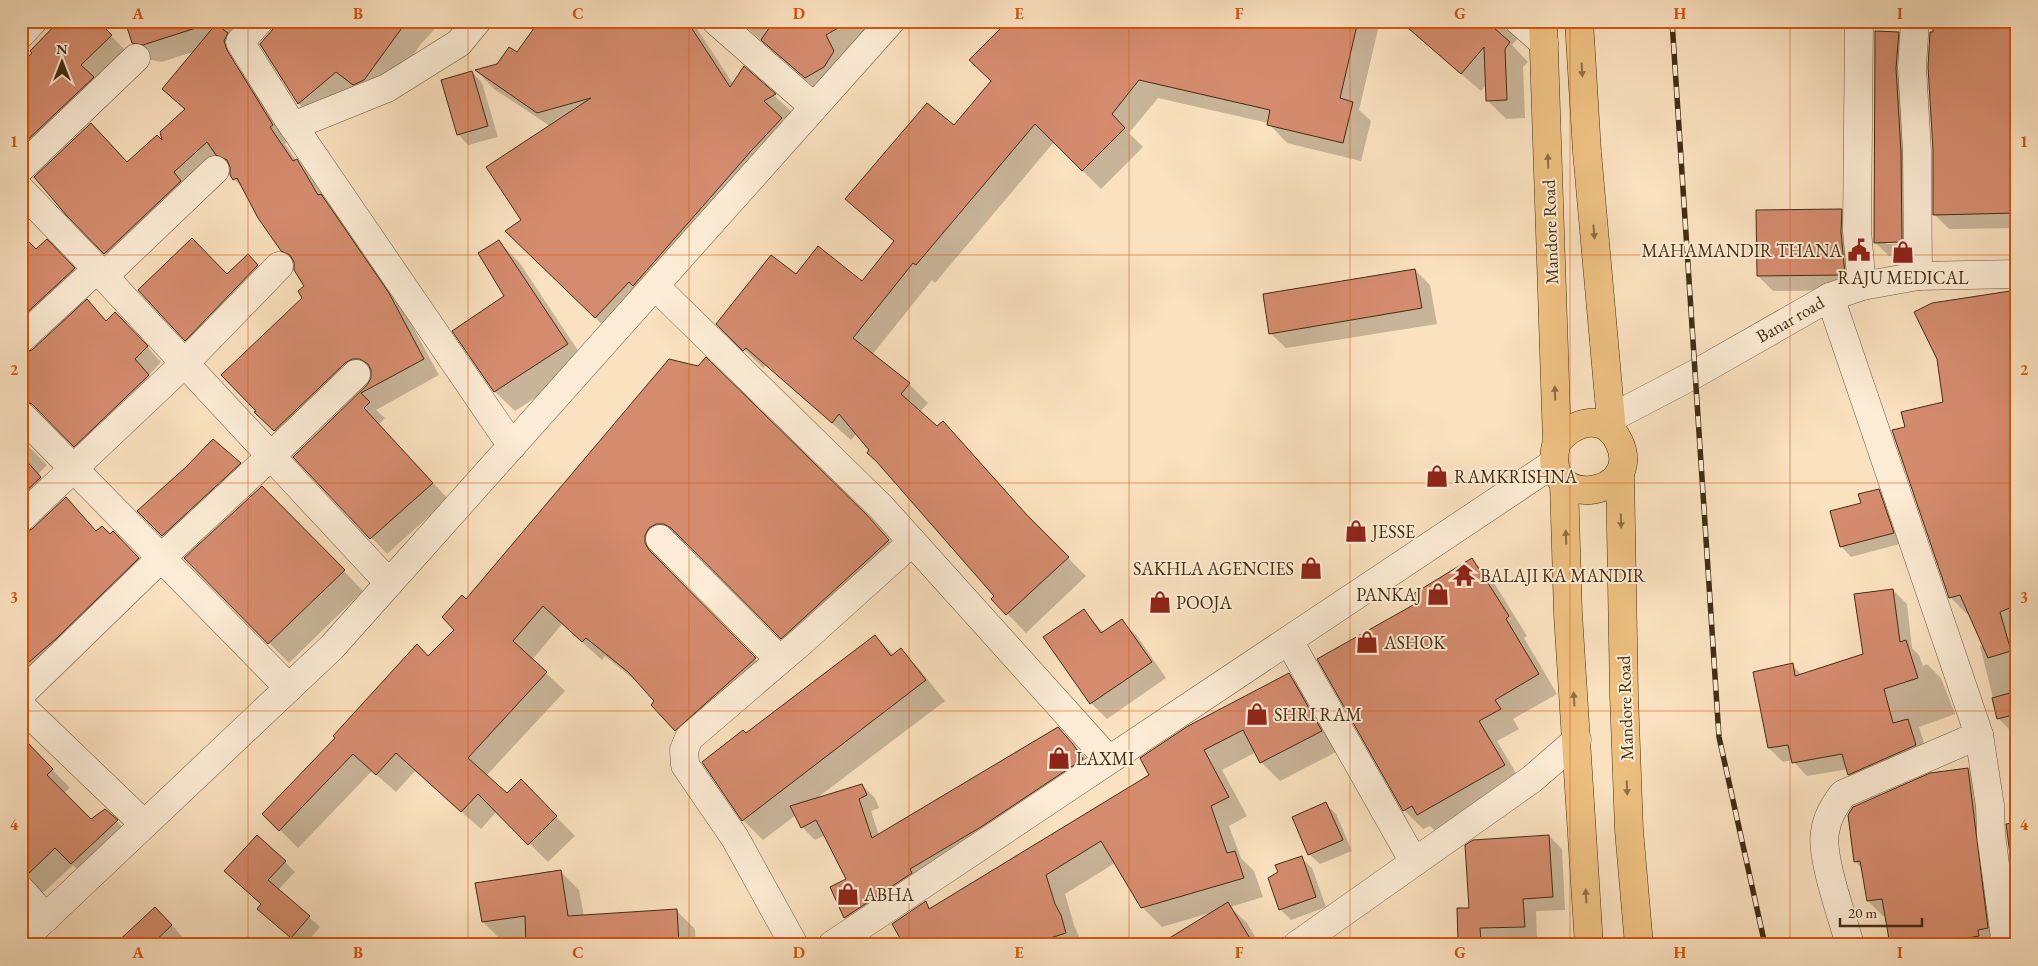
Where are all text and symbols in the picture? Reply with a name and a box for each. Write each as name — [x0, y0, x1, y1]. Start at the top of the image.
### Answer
text: A — [131, 3, 144, 24]
text: B — [353, 3, 363, 24]
text: C — [572, 3, 584, 24]
text: D — [793, 3, 805, 24]
text: E — [1014, 3, 1024, 24]
text: F — [1235, 3, 1244, 24]
text: G — [1454, 3, 1466, 24]
text: H — [1674, 3, 1687, 24]
text: I — [1897, 3, 1903, 24]
north arrow — [38, 38, 88, 88]
text: N — [56, 40, 68, 58]
one-way arrow — [1578, 62, 1586, 78]
text: 1 — [10, 131, 18, 152]
text: 1 — [2020, 131, 2028, 152]
one-way arrow — [1543, 153, 1551, 169]
street label: Mandore Road — [1537, 178, 1563, 285]
one-way arrow — [1590, 224, 1598, 240]
public building icon: MAHAMANDIR THANA — [1846, 237, 1872, 263]
place label: MAHAMANDIR THANA — [1641, 239, 1843, 262]
shop icon: RAJU MEDICAL — [1890, 239, 1916, 265]
place label: RAJU MEDICAL — [1838, 266, 1969, 289]
street label: Banar road — [1752, 290, 1829, 348]
text: 2 — [10, 359, 19, 380]
text: 2 — [2020, 359, 2029, 380]
one-way arrow — [1551, 385, 1559, 401]
shop icon: RAMKRISHNA — [1424, 463, 1450, 489]
place label: RAMKRISHNA — [1454, 465, 1578, 488]
one-way arrow — [1617, 513, 1625, 529]
shop icon: JESSE — [1343, 518, 1369, 544]
place label: JESSE — [1370, 520, 1415, 543]
one-way arrow — [1562, 528, 1570, 544]
shop icon: SAKHLA AGENCIES — [1298, 555, 1324, 581]
place label: SAKHLA AGENCIES — [1133, 557, 1294, 580]
temple icon: BALAJI KA MANDIR — [1451, 562, 1477, 588]
place label: BALAJI KA MANDIR — [1480, 564, 1646, 587]
shop icon: PANKAJ — [1425, 581, 1451, 607]
place label: PANKAJ — [1356, 583, 1422, 606]
text: 3 — [10, 587, 18, 608]
text: 3 — [2020, 587, 2028, 608]
shop icon: POOJA — [1147, 589, 1173, 615]
place label: POOJA — [1176, 591, 1233, 614]
shop icon: ASHOK — [1354, 629, 1380, 655]
place label: ASHOK — [1383, 631, 1446, 654]
street label: Mandore Road — [1612, 654, 1638, 761]
one-way arrow — [1570, 691, 1578, 707]
shop icon: SHRI RAM — [1244, 701, 1270, 727]
place label: SHRI RAM — [1274, 703, 1362, 726]
shop icon: LAXMI — [1046, 745, 1072, 771]
place label: LAXMI — [1076, 747, 1134, 770]
one-way arrow — [1624, 780, 1632, 796]
text: 4 — [10, 814, 19, 835]
text: 4 — [2020, 814, 2029, 835]
shop icon: ABHA — [835, 881, 861, 907]
place label: ABHA — [863, 883, 915, 906]
one-way arrow — [1582, 888, 1590, 904]
scale bar — [1840, 896, 1923, 928]
text: 20 m — [1848, 903, 1877, 922]
text: A — [131, 942, 144, 963]
text: B — [353, 942, 363, 963]
text: C — [572, 942, 584, 963]
text: D — [793, 942, 805, 963]
text: E — [1014, 942, 1024, 963]
text: F — [1235, 942, 1244, 963]
text: G — [1454, 942, 1466, 963]
text: H — [1674, 942, 1687, 963]
text: I — [1897, 942, 1903, 963]

